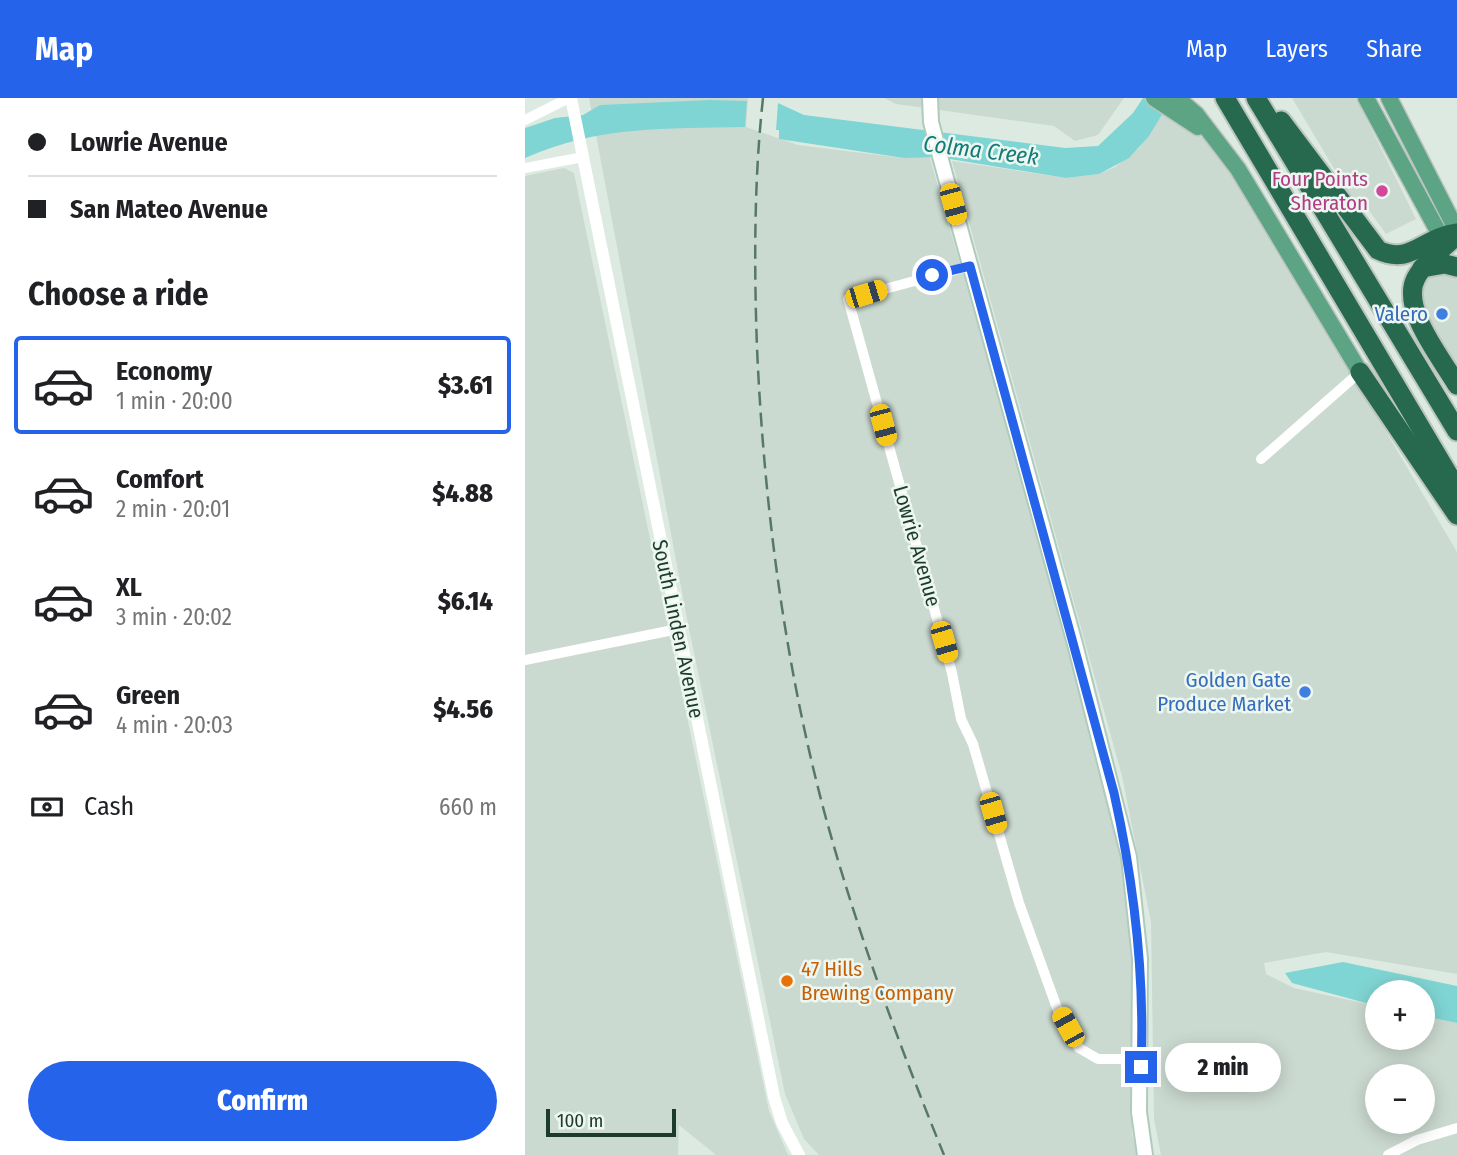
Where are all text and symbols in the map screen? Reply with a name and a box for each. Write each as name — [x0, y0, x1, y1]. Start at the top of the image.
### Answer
text: Map — [35, 29, 93, 69]
text: Map — [1186, 35, 1228, 63]
text: Layers — [1266, 35, 1328, 63]
text: Share — [1366, 35, 1422, 63]
text: Lowrie Avenue — [70, 127, 228, 158]
water label: Colma Creek — [922, 129, 1040, 171]
place label: Four Points Sheraton — [1272, 166, 1368, 216]
car — [938, 181, 969, 227]
marker: Four Points Sheraton — [1374, 183, 1390, 199]
text: San Mateo Avenue — [70, 194, 268, 225]
route start — [916, 259, 948, 291]
text: Choose a ride — [28, 275, 209, 313]
car — [843, 278, 890, 310]
place label: Valero — [1374, 301, 1428, 327]
marker: Valero — [1434, 306, 1450, 322]
icon: car — [32, 354, 95, 417]
text: Economy — [116, 356, 212, 387]
text: $3.61 — [438, 370, 493, 401]
text: 1 min · 20:00 — [116, 387, 233, 415]
car — [868, 402, 899, 448]
icon: car — [32, 462, 95, 525]
text: Comfort — [116, 464, 204, 495]
text: $4.88 — [432, 478, 493, 509]
street label: Lowrie Avenue — [887, 482, 947, 610]
text: 2 min · 20:01 — [116, 495, 230, 523]
street label: South Linden Avenue — [646, 537, 710, 721]
icon: car — [32, 570, 95, 633]
text: XL — [116, 572, 142, 603]
text: $6.14 — [438, 586, 493, 617]
text: 3 min · 20:02 — [116, 603, 232, 631]
car — [929, 619, 960, 665]
place label: Golden Gate Produce Market — [1157, 667, 1291, 717]
icon: car — [32, 678, 95, 741]
text: Green — [116, 680, 180, 711]
marker: Golden Gate Produce Market — [1297, 684, 1313, 700]
text: $4.56 — [433, 694, 493, 725]
text: 4 min · 20:03 — [116, 711, 233, 739]
icon: cash — [28, 788, 66, 826]
car — [978, 790, 1009, 836]
text: Cash — [84, 791, 134, 822]
text: 660 m — [439, 793, 497, 821]
place label: 47 Hills Brewing Company — [801, 956, 954, 1006]
marker: 47 Hills Brewing Company — [779, 973, 795, 989]
map controls — [1365, 980, 1435, 1134]
button: + — [1365, 980, 1435, 1050]
car — [1049, 1004, 1088, 1050]
callout: 2 min — [1165, 1042, 1281, 1091]
route end — [1125, 1051, 1157, 1083]
text: 2 min — [1198, 1053, 1248, 1081]
button: Confirm — [28, 1061, 497, 1141]
button: − — [1365, 1064, 1435, 1134]
scale bar — [546, 1106, 675, 1138]
text: 100 m — [557, 1109, 603, 1132]

